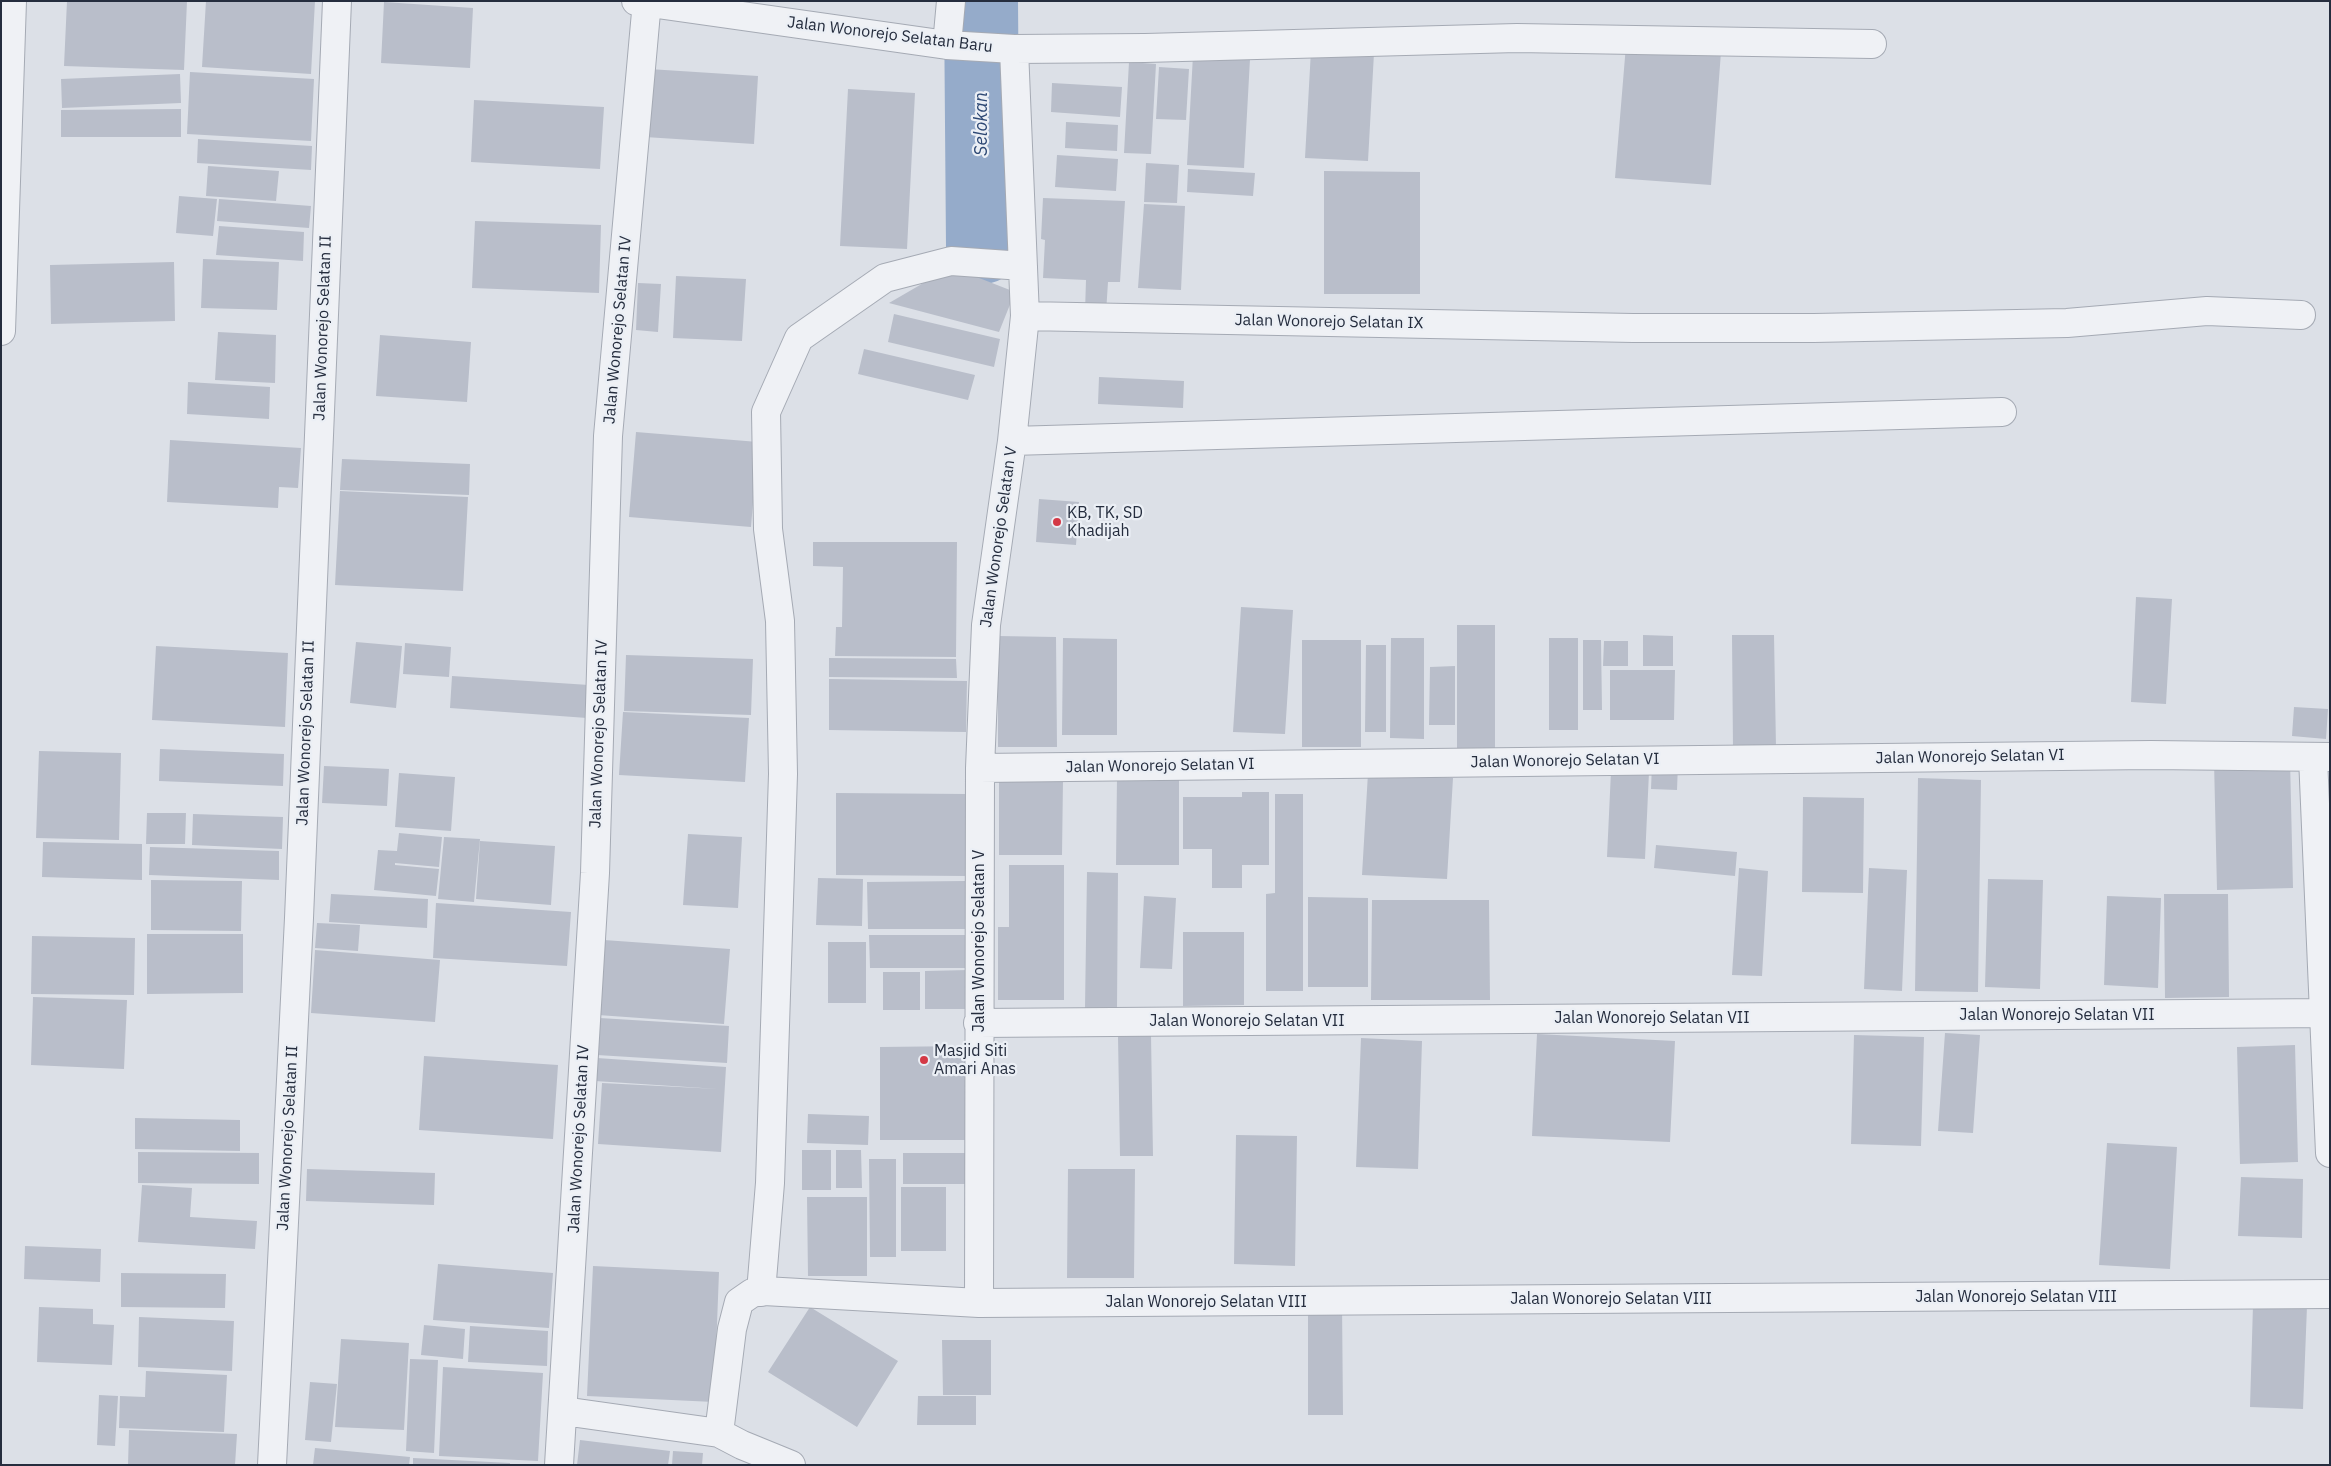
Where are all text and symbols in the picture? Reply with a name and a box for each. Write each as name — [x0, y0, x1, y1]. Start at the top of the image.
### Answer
street label: Jalan Wonorejo Selatan Baru — [786, 13, 994, 57]
water label: Selokan — [971, 92, 993, 156]
street label: Jalan Wonorejo Selatan II — [310, 235, 336, 421]
street label: Jalan Wonorejo Selatan IV — [600, 235, 636, 425]
street label: Jalan Wonorejo Selatan IX — [1234, 311, 1424, 333]
street label: Jalan Wonorejo Selatan V — [977, 445, 1021, 629]
place label: KB, TK, SD Khadijah — [1067, 503, 1143, 541]
marker: KB, TK, SD Khadijah — [1051, 516, 1063, 528]
street label: Jalan Wonorejo Selatan IV — [586, 639, 612, 829]
street label: Jalan Wonorejo Selatan II — [293, 640, 319, 826]
street label: Jalan Wonorejo Selatan VI — [1875, 746, 2065, 768]
street label: Jalan Wonorejo Selatan VI — [1470, 750, 1660, 772]
street label: Jalan Wonorejo Selatan VI — [1065, 755, 1255, 777]
street label: Jalan Wonorejo Selatan V — [969, 850, 989, 1032]
street label: Jalan Wonorejo Selatan VII — [1959, 1005, 2155, 1025]
street label: Jalan Wonorejo Selatan VII — [1554, 1008, 1750, 1028]
street label: Jalan Wonorejo Selatan VII — [1149, 1011, 1345, 1031]
place label: Masjid Siti Amari Anas — [934, 1041, 1016, 1079]
street label: Jalan Wonorejo Selatan IV — [564, 1044, 594, 1234]
street label: Jalan Wonorejo Selatan II — [274, 1045, 302, 1231]
marker: Masjid Siti Amari Anas — [918, 1054, 930, 1066]
street label: Jalan Wonorejo Selatan VIII — [1915, 1287, 2117, 1307]
street label: Jalan Wonorejo Selatan VIII — [1510, 1289, 1712, 1309]
street label: Jalan Wonorejo Selatan VIII — [1105, 1292, 1307, 1312]

